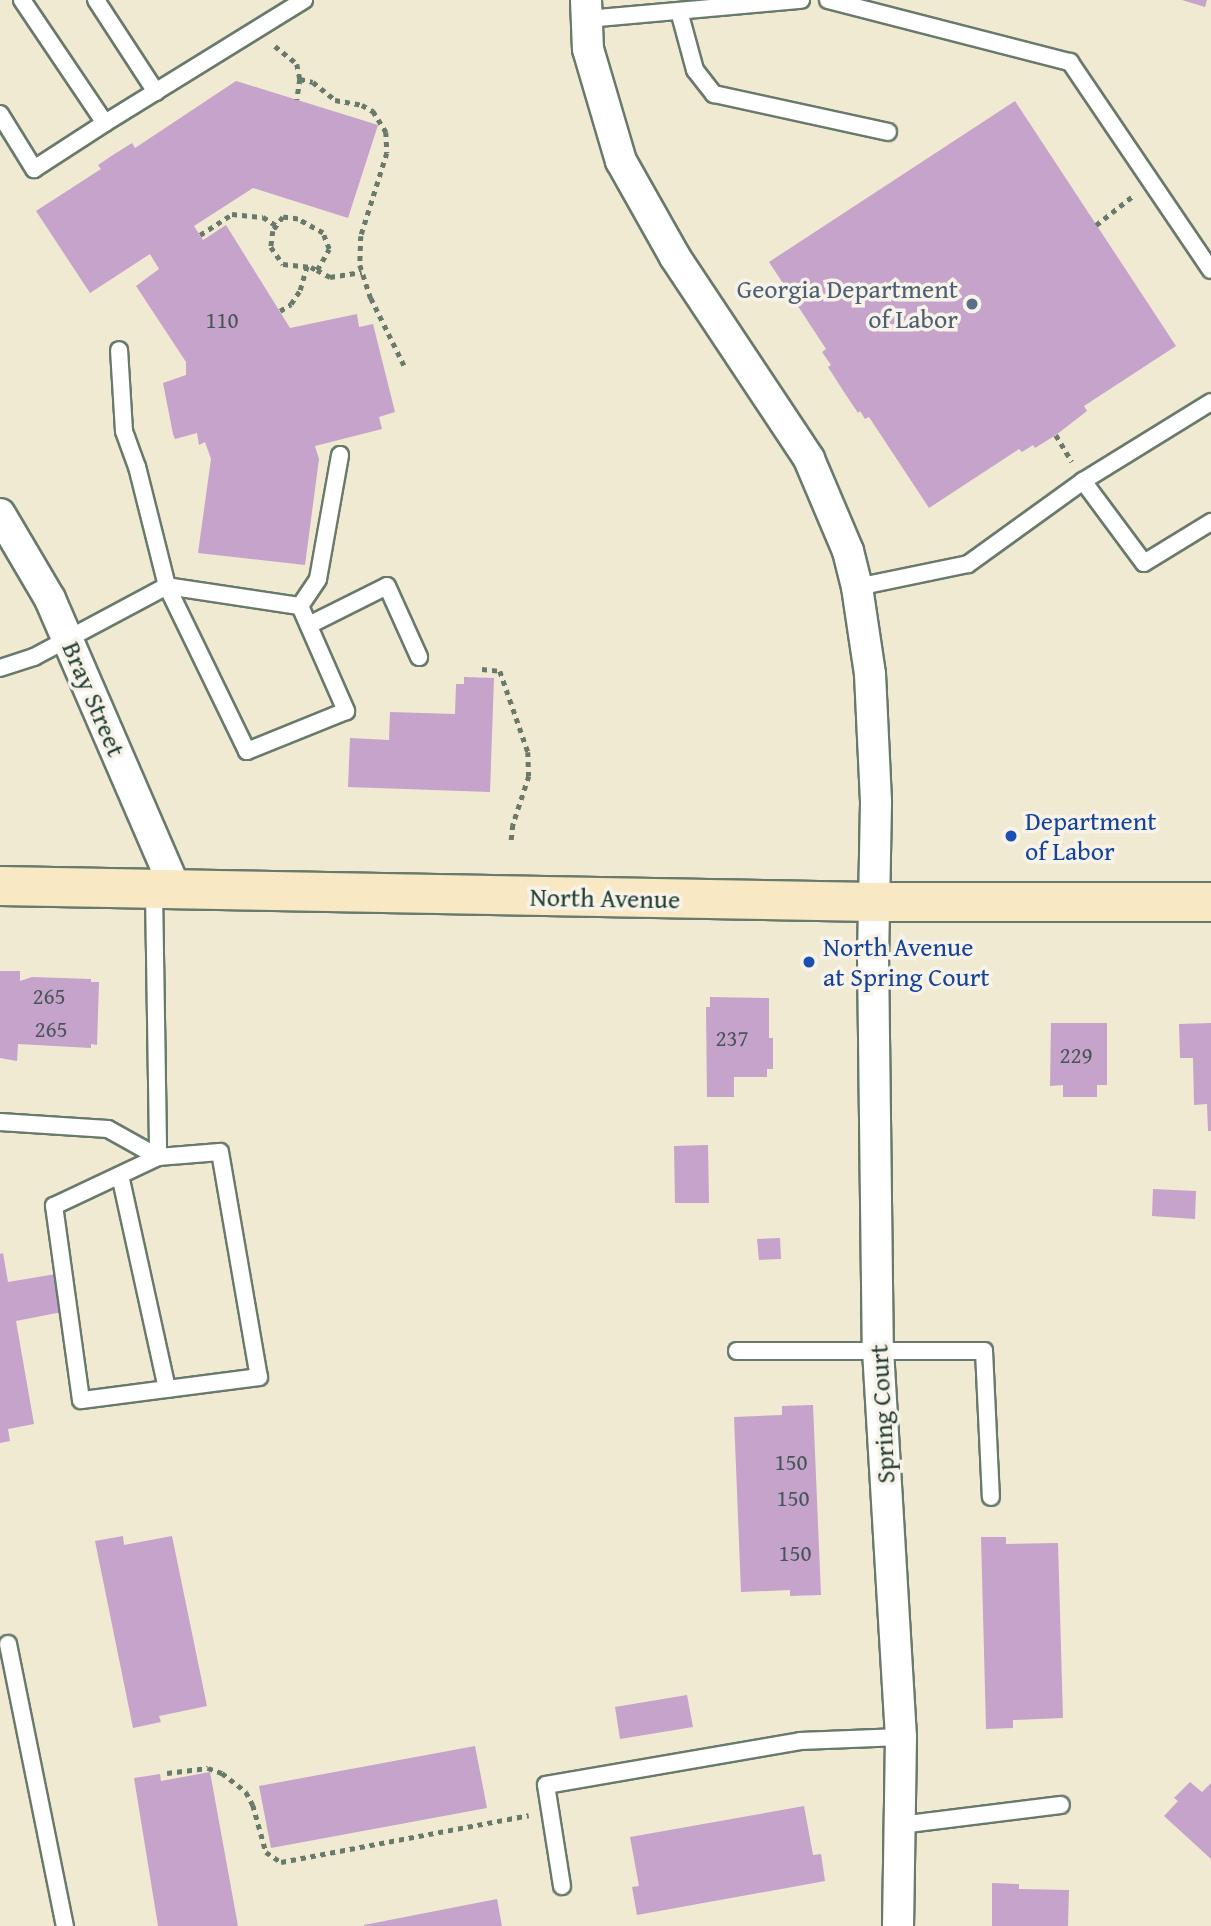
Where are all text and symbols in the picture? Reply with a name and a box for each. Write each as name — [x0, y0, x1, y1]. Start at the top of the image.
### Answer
place label: Georgia Department of Labor — [737, 273, 958, 334]
marker: Georgia Department of Labor — [964, 296, 980, 312]
house number: 110 — [205, 306, 239, 334]
street label: Bray Street — [56, 637, 132, 761]
place label: Department of Labor — [1025, 805, 1156, 866]
marker: Department of Labor — [1003, 828, 1019, 844]
street label: North Avenue — [530, 881, 680, 915]
place label: North Avenue at Spring Court — [823, 931, 990, 992]
marker: North Avenue at Spring Court — [801, 954, 817, 970]
house number: 265 — [32, 982, 66, 1010]
house number: 265 — [34, 1015, 68, 1043]
house number: 237 — [715, 1024, 749, 1052]
house number: 229 — [1059, 1041, 1093, 1069]
street label: Spring Court — [863, 1344, 901, 1484]
house number: 150 — [774, 1448, 808, 1476]
house number: 150 — [776, 1484, 810, 1512]
house number: 150 — [778, 1539, 812, 1567]

